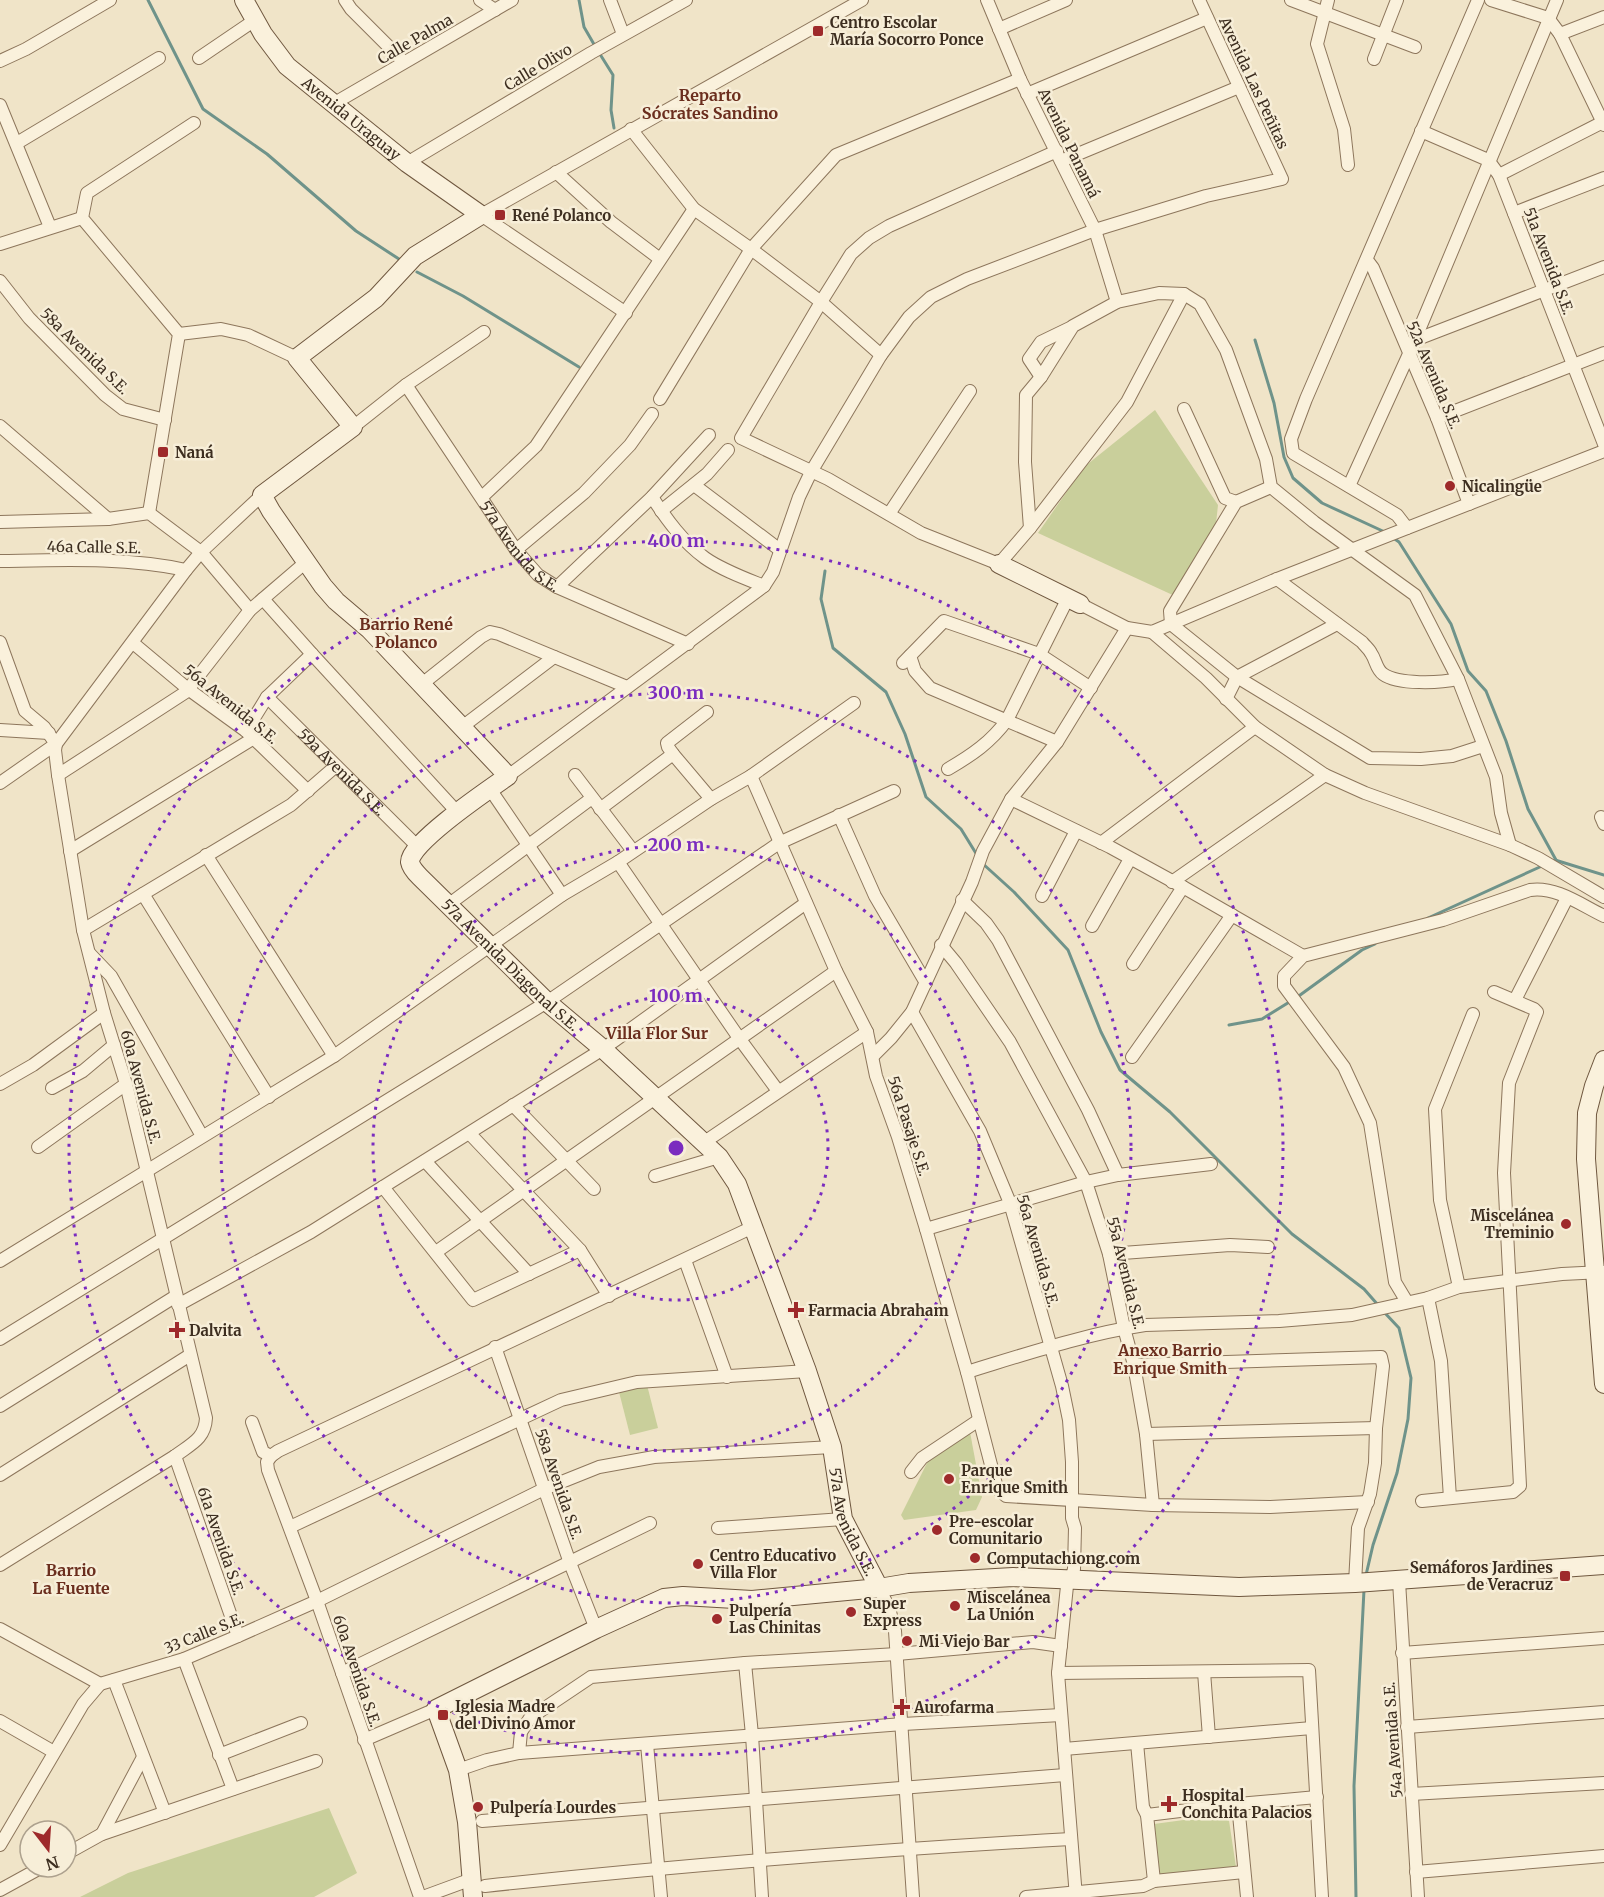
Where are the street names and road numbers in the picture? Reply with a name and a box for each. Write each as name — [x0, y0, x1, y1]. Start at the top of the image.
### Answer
street label: Calle Palma — [374, 10, 456, 68]
street label: Avenida Las Peñitas — [1215, 13, 1293, 152]
street label: Calle Olivo — [501, 39, 576, 95]
street label: Avenida Uraguay — [297, 72, 405, 164]
street label: Avenida Panamá — [1034, 84, 1104, 201]
street label: 51a Avenida S.E. — [1520, 205, 1578, 317]
street label: 58a Avenida S.E. — [37, 304, 133, 398]
street label: 52a Avenida S.E. — [1403, 318, 1465, 432]
street label: 57a Avenida S.E. — [476, 497, 563, 596]
street label: 46a Calle S.E. — [47, 537, 141, 557]
street label: 56a Avenida S.E. — [180, 660, 282, 748]
street label: 59a Avenida S.E. — [294, 724, 390, 819]
street label: 57a Avenida Diagonal S.E. — [438, 895, 583, 1035]
street label: 60a Avenida S.E. — [117, 1028, 165, 1146]
street label: 56a Pasaje S.E. — [884, 1074, 934, 1178]
street label: 56a Avenida S.E. — [1013, 1192, 1063, 1310]
street label: 55a Avenida S.E. — [1103, 1215, 1149, 1331]
street label: 58a Avenida S.E. — [531, 1426, 587, 1542]
street label: 57a Avenida S.E. — [826, 1466, 880, 1579]
street label: 61a Avenida S.E. — [194, 1484, 248, 1598]
street label: 33 Calle S.E. — [161, 1608, 247, 1658]
street label: 60a Avenida S.E. — [329, 1612, 385, 1730]
street label: 54a Avenida S.E. — [1379, 1681, 1407, 1799]

